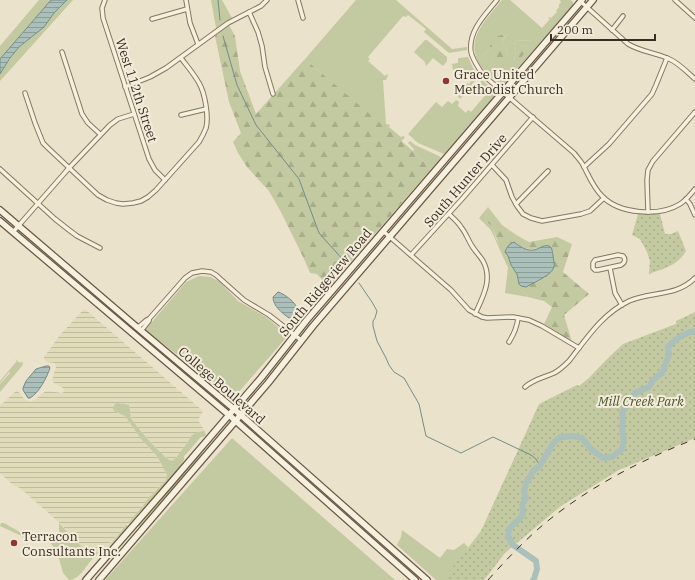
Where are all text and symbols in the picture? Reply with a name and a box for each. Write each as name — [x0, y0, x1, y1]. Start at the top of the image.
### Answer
scale bar — [551, 16, 655, 42]
text: 200 m — [557, 22, 593, 37]
street label: West 112th Street — [112, 36, 161, 145]
place label: Grace United Methodist Church — [454, 66, 564, 98]
marker: Grace United Methodist Church — [441, 76, 451, 86]
street label: South Hunter Drive — [420, 130, 511, 231]
street label: South Ridgeview Road — [275, 225, 376, 340]
street label: College Boulevard — [175, 343, 269, 428]
park label: Mill Creek Park — [597, 393, 684, 410]
place label: Terracon Consultants Inc. — [22, 528, 121, 560]
marker: Terracon Consultants Inc. — [9, 538, 19, 548]

